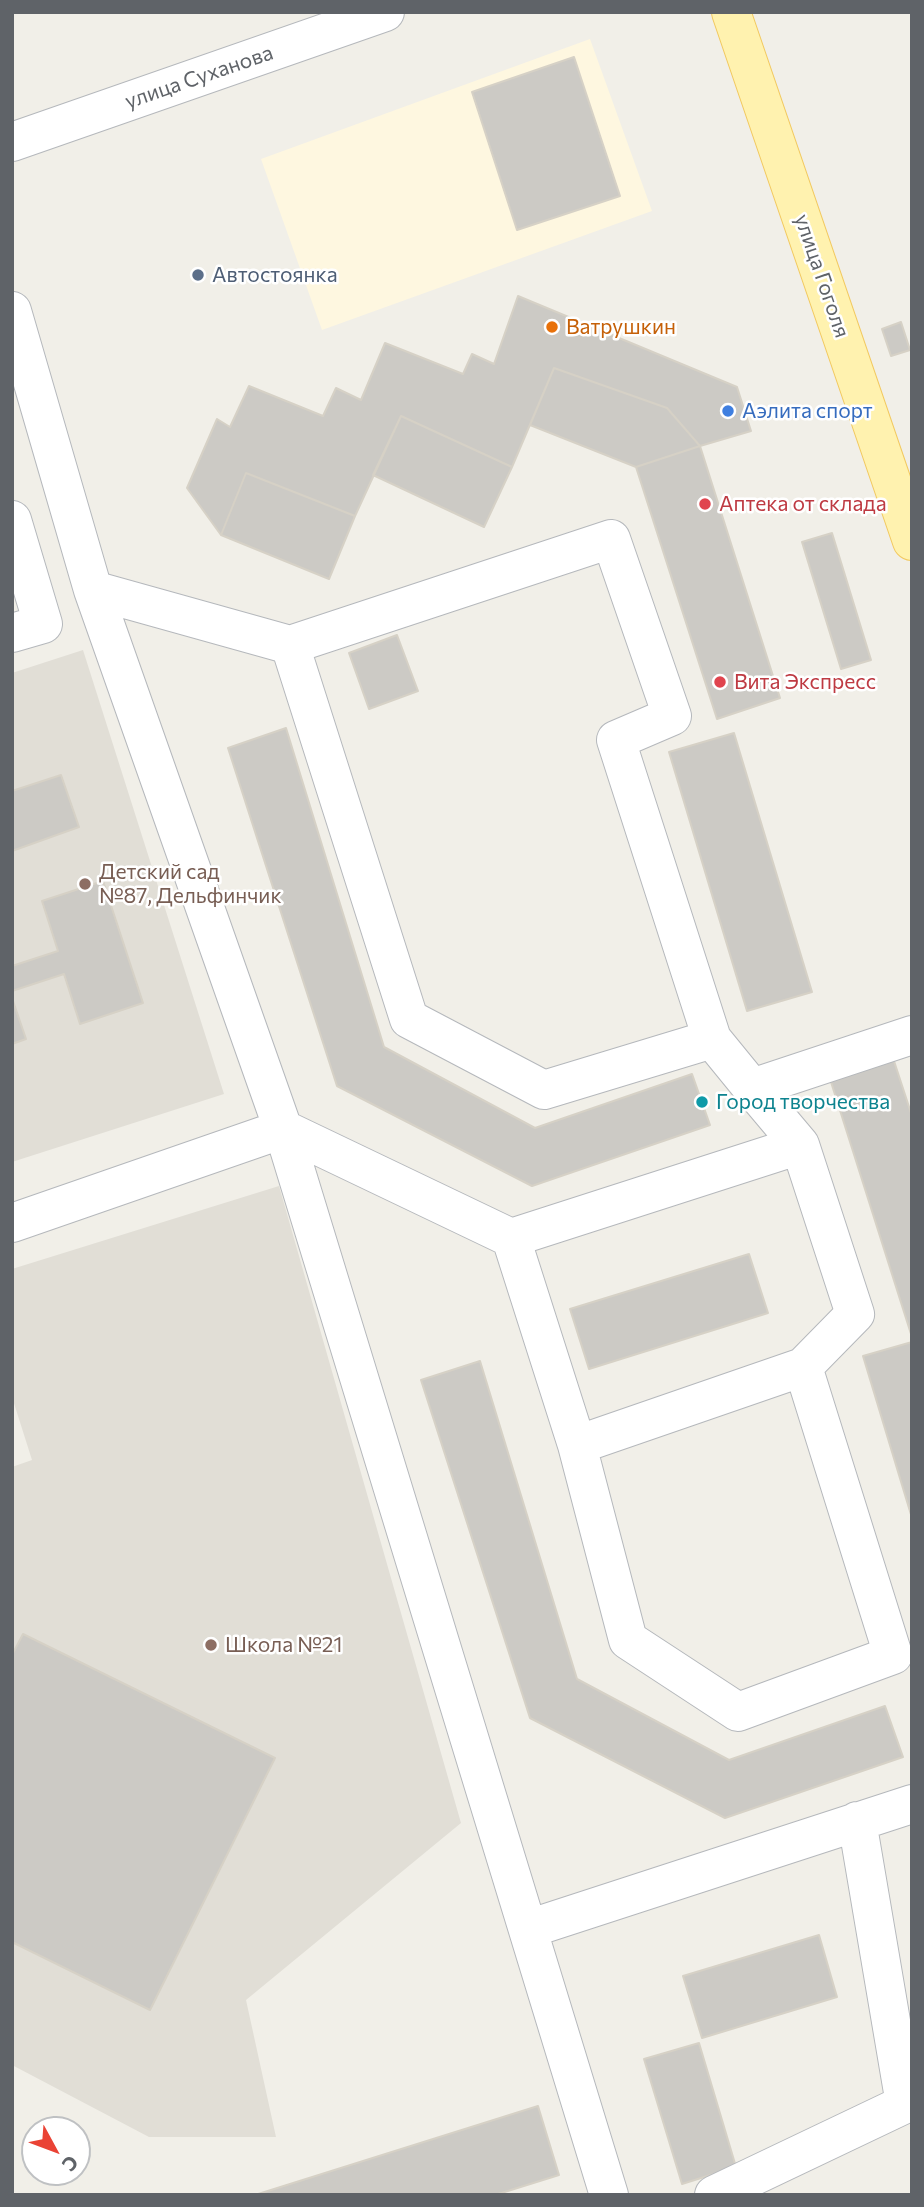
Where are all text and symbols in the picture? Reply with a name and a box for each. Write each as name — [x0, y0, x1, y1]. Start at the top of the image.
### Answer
street label: улица Суханова — [122, 40, 276, 114]
street label: улица Гоголя — [789, 211, 855, 341]
place label: Автостоянка — [212, 262, 338, 288]
marker: Автостоянка — [190, 267, 206, 283]
place label: Ватрушкин — [566, 314, 676, 340]
marker: Ватрушкин — [544, 319, 560, 335]
place label: Аэлита спорт — [742, 398, 873, 424]
marker: Аэлита спорт — [720, 403, 736, 419]
place label: Аптека от склада — [719, 491, 887, 517]
marker: Аптека от склада — [697, 496, 713, 512]
place label: Вита Экспресс — [734, 669, 876, 695]
marker: Вита Экспресс — [712, 674, 728, 690]
place label: Детский сад №87, Дельфинчик — [99, 859, 282, 909]
marker: Детский сад №87, Дельфинчик — [77, 876, 93, 892]
place label: Город творчества — [716, 1089, 890, 1115]
marker: Город творчества — [694, 1094, 710, 1110]
place label: Школа №21 — [225, 1632, 342, 1658]
marker: Школа №21 — [203, 1637, 219, 1653]
north arrow — [21, 2116, 91, 2186]
text: С — [58, 2151, 84, 2176]

